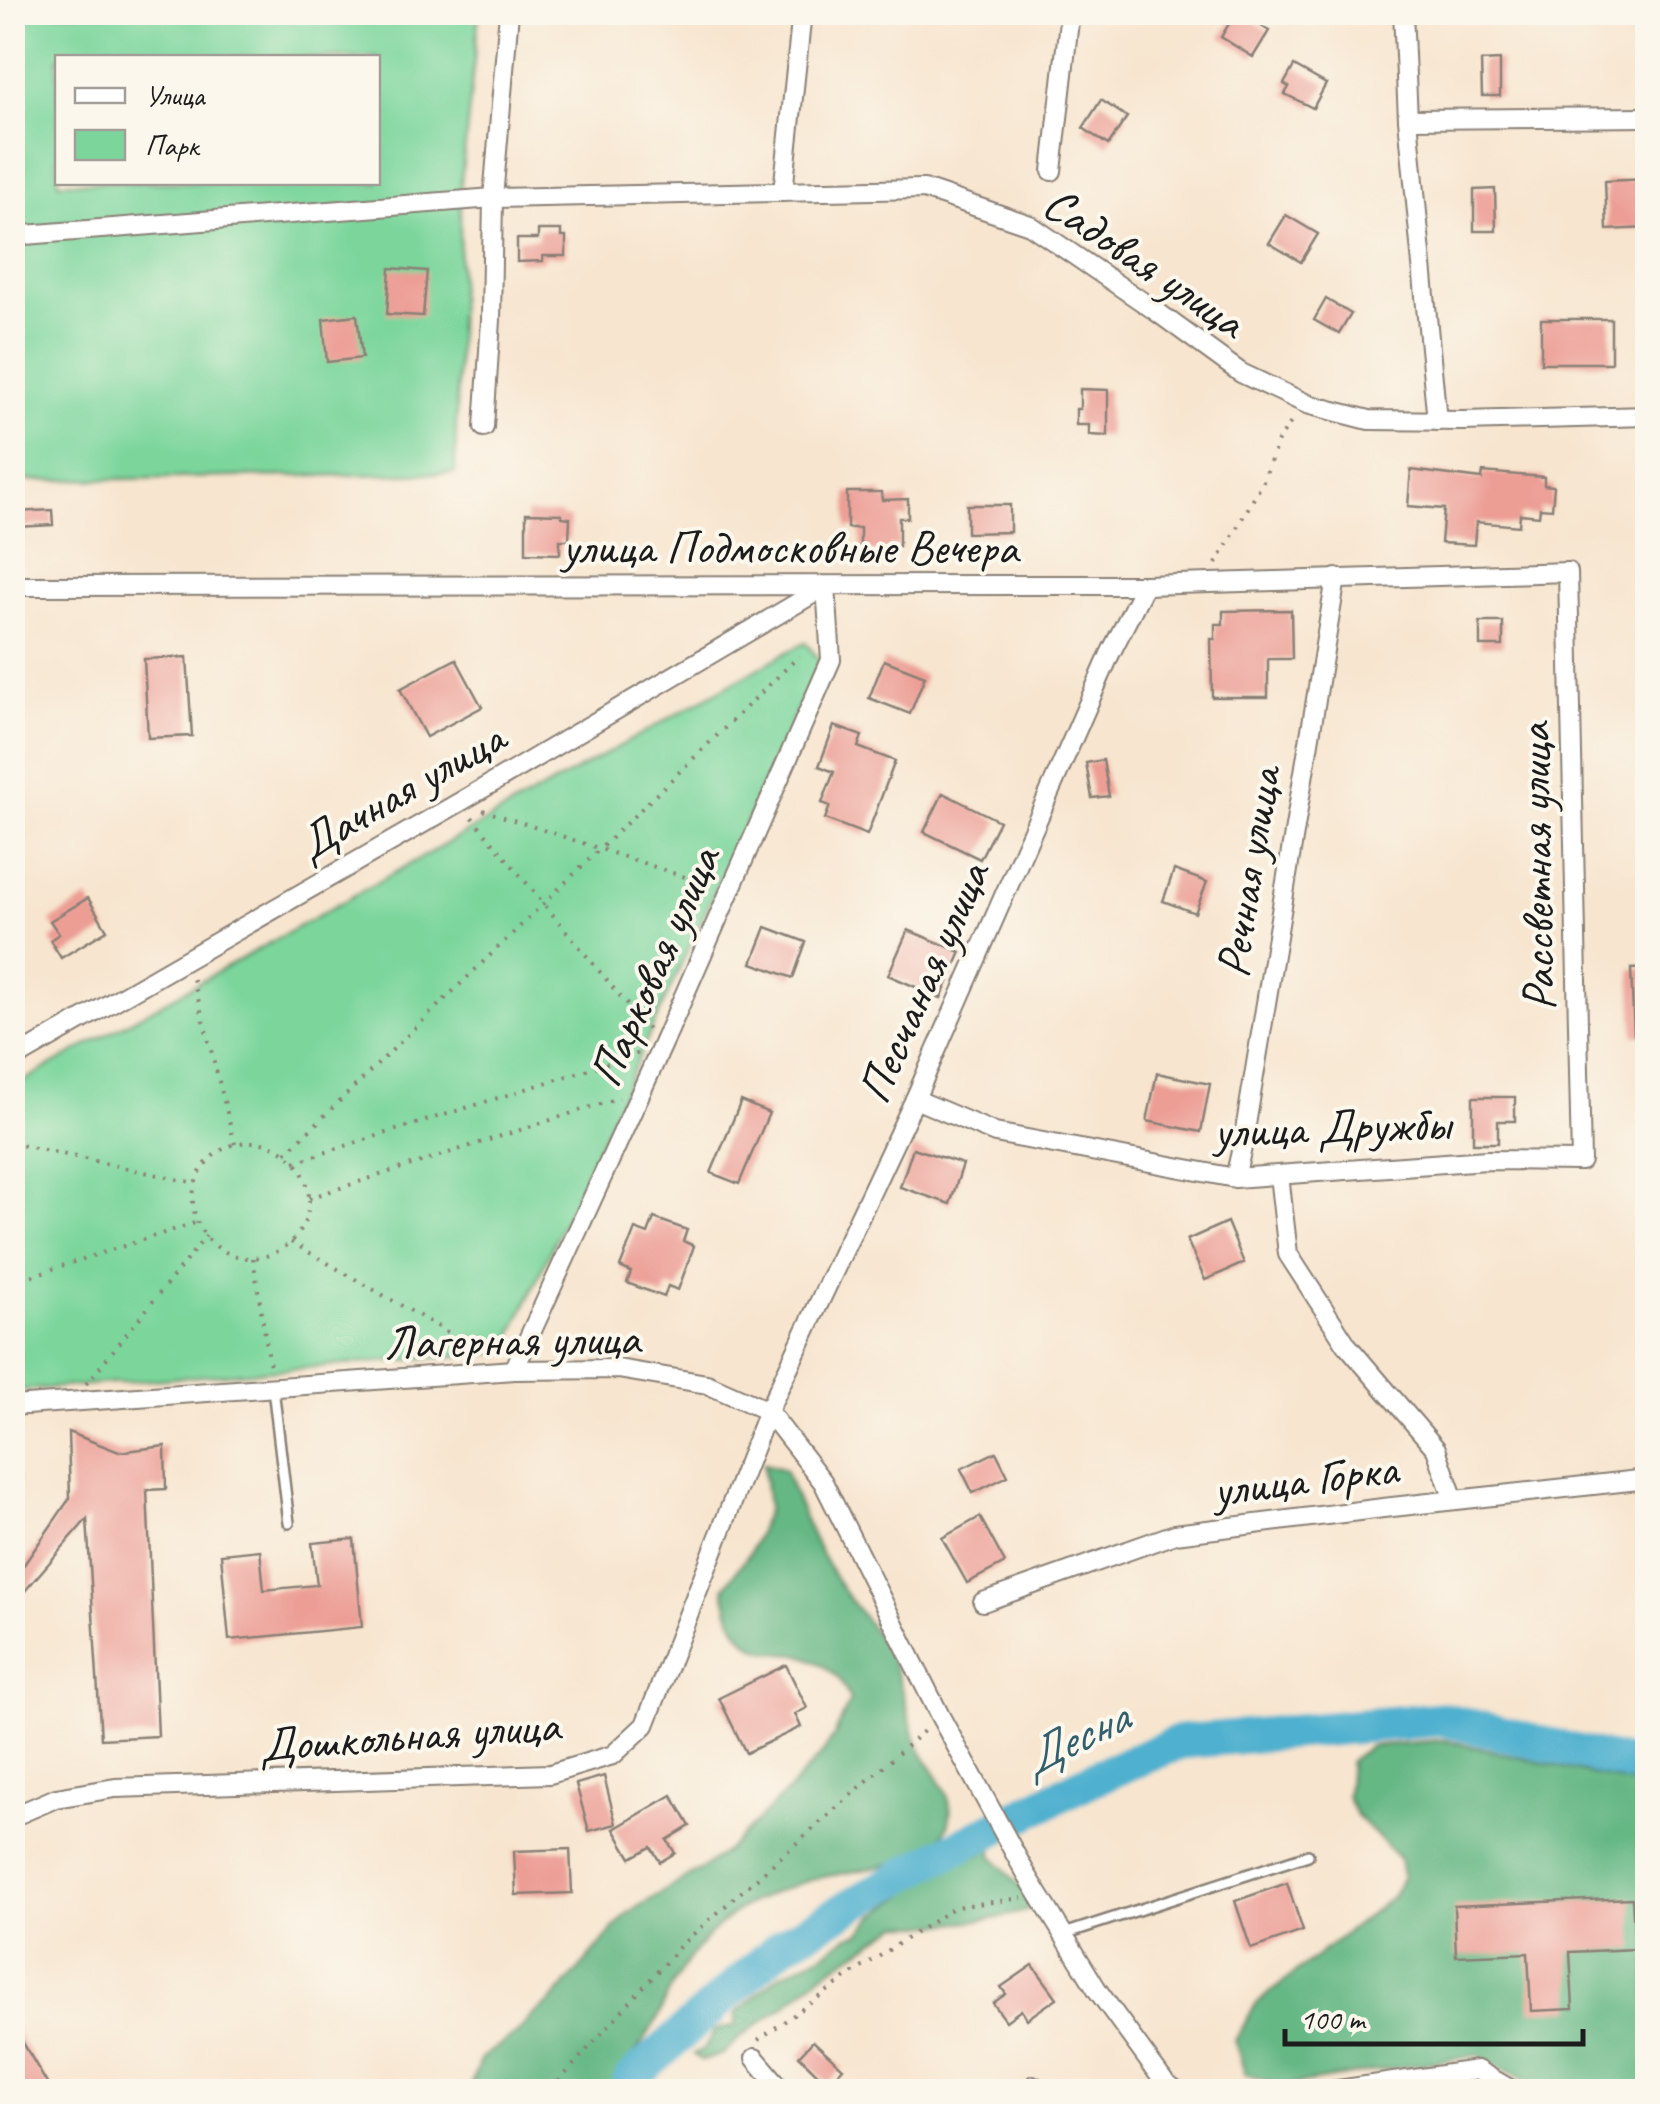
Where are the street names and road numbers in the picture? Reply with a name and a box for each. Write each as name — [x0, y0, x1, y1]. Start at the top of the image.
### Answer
street label: Садовая улица — [1032, 173, 1259, 353]
street label: улица Подмосковные Вечера — [559, 517, 1021, 577]
street label: Дачная улица — [286, 705, 519, 874]
street label: Рассветная улица — [1503, 720, 1569, 1011]
street label: Речная улица — [1202, 759, 1295, 981]
street label: Парковая улица — [575, 835, 735, 1095]
street label: Песчаная улица — [843, 850, 1004, 1112]
street label: улица Дружбы — [1210, 1093, 1455, 1161]
street label: Лагерная улица — [384, 1308, 643, 1372]
street label: улица Горка — [1207, 1438, 1403, 1520]
street label: Дошкольная улица — [257, 1694, 564, 1775]

